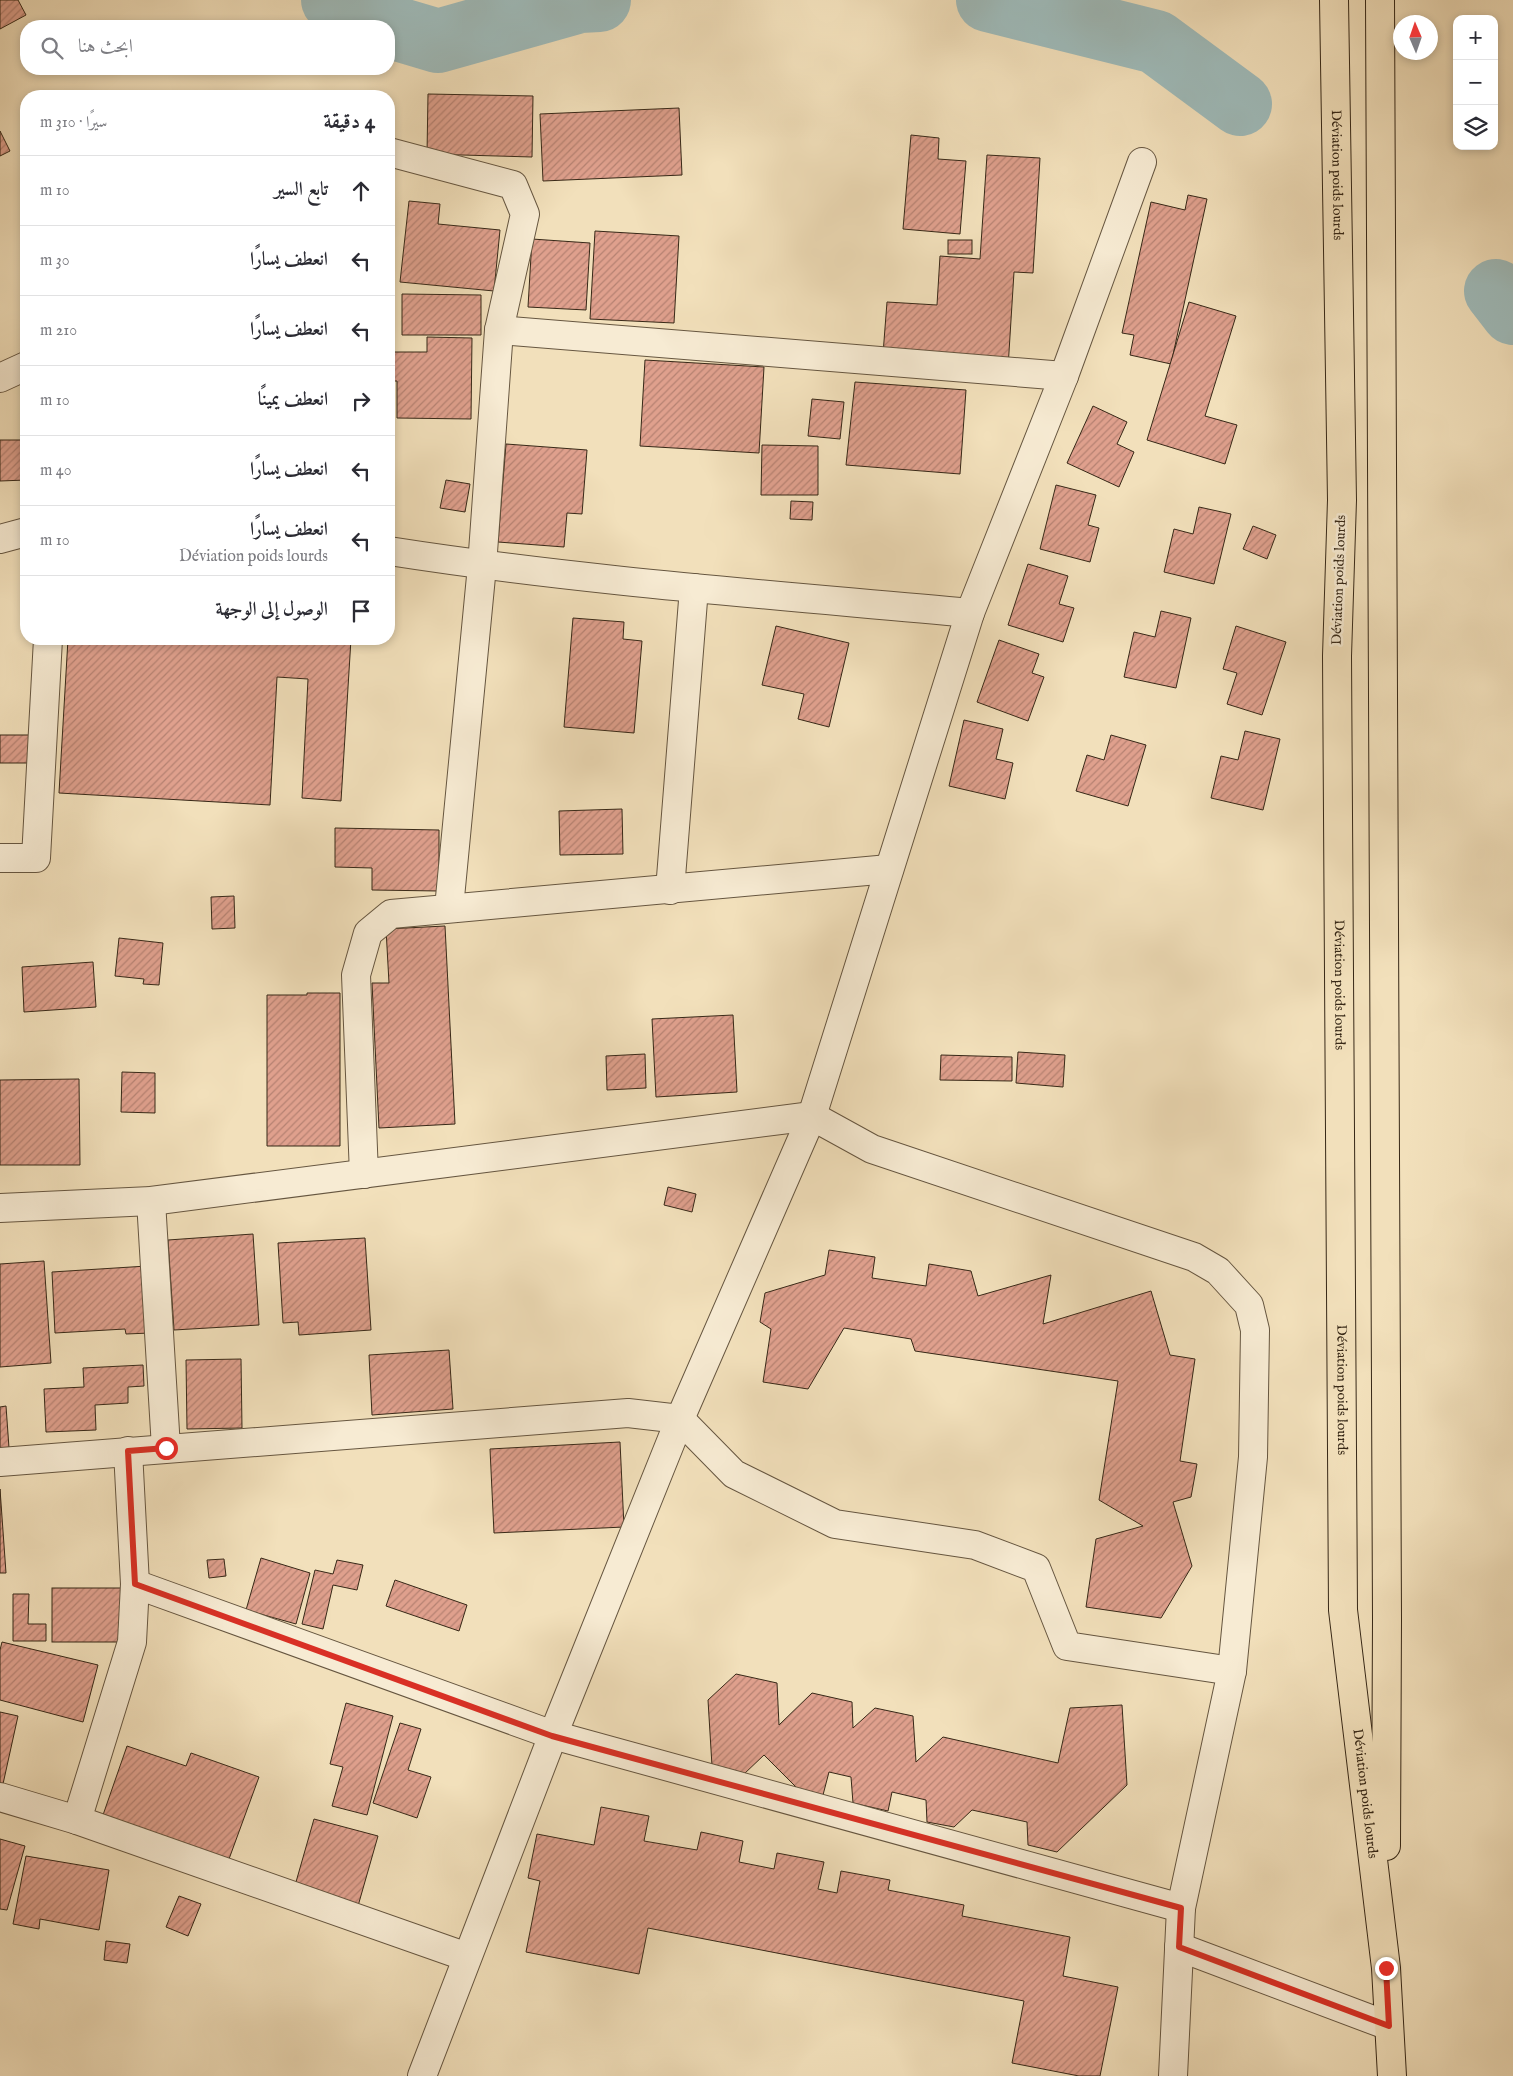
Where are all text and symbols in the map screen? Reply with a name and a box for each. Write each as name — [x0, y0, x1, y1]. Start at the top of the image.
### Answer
north arrow — [1393, 15, 1438, 60]
map controls — [1453, 15, 1498, 150]
button: + — [1453, 15, 1498, 60]
search box — [20, 20, 395, 75]
icon: search — [38, 34, 66, 62]
text: ابحث هنا — [78, 35, 133, 59]
button: − — [1453, 60, 1498, 105]
button: layers — [1453, 105, 1498, 150]
text: 4 دقيقة — [323, 109, 375, 136]
street label: Déviation poids lourds — [1327, 110, 1347, 240]
text: سيرًا · 310 m — [40, 113, 107, 133]
icon: ahead — [347, 177, 375, 205]
text: تابع السير — [274, 178, 328, 202]
text: 10 m — [40, 181, 70, 201]
icon: left — [347, 247, 375, 275]
text: انعطف يسارًا — [250, 248, 328, 272]
text: 30 m — [40, 251, 70, 271]
icon: left — [347, 317, 375, 345]
text: انعطف يسارًا — [250, 318, 328, 342]
text: 210 m — [40, 321, 77, 341]
icon: right — [347, 387, 375, 415]
text: انعطف يمينًا — [258, 388, 328, 412]
text: 10 m — [40, 391, 70, 411]
icon: left — [347, 457, 375, 485]
text: انعطف يسارًا — [250, 458, 328, 482]
text: 40 m — [40, 461, 72, 481]
street label: Déviation poids lourds — [1328, 514, 1350, 645]
text: انعطف يسارًا — [250, 518, 328, 542]
icon: left — [347, 527, 375, 555]
text: 10 m — [40, 531, 70, 551]
text: Déviation poids lourds — [179, 547, 328, 567]
icon: arrive — [347, 597, 375, 625]
text: الوصول إلى الوجهة — [216, 598, 328, 622]
street label: Déviation poids lourds — [1330, 920, 1348, 1050]
street label: Déviation poids lourds — [1332, 1325, 1351, 1455]
route start — [155, 1437, 178, 1460]
street label: Déviation poids lourds — [1348, 1728, 1382, 1859]
route end — [1375, 1957, 1398, 1980]

